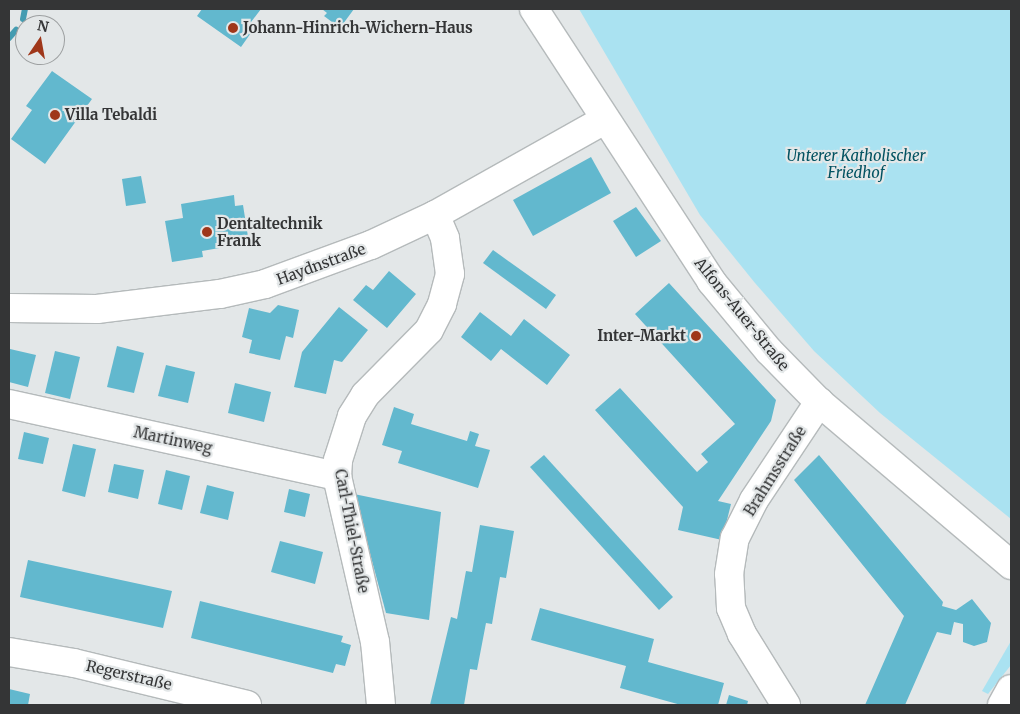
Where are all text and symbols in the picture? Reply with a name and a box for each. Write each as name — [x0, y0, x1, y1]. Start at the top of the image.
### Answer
north arrow — [15, 15, 65, 65]
text: N — [36, 16, 50, 36]
place label: Johann-Hinrich-Wichern-Haus — [243, 19, 473, 37]
marker: Johann-Hinrich-Wichern-Haus — [227, 22, 239, 34]
place label: Villa Tebaldi — [65, 106, 157, 124]
marker: Villa Tebaldi — [49, 109, 61, 121]
park label: Unterer Katholischer Friedhof — [786, 146, 926, 181]
place label: Dentaltechnik Frank — [217, 214, 322, 249]
marker: Dentaltechnik Frank — [201, 226, 213, 238]
street label: Haydnstraße — [274, 240, 368, 288]
street label: Alfons-Auer-Straße — [691, 254, 793, 374]
place label: Inter-Markt — [597, 327, 686, 345]
marker: Inter-Markt — [690, 330, 702, 342]
street label: Martinweg — [132, 423, 214, 457]
street label: Brahmsstraße — [740, 423, 810, 519]
street label: Carl-Thiel-Straße — [331, 468, 373, 594]
street label: Regerstraße — [84, 656, 174, 694]

